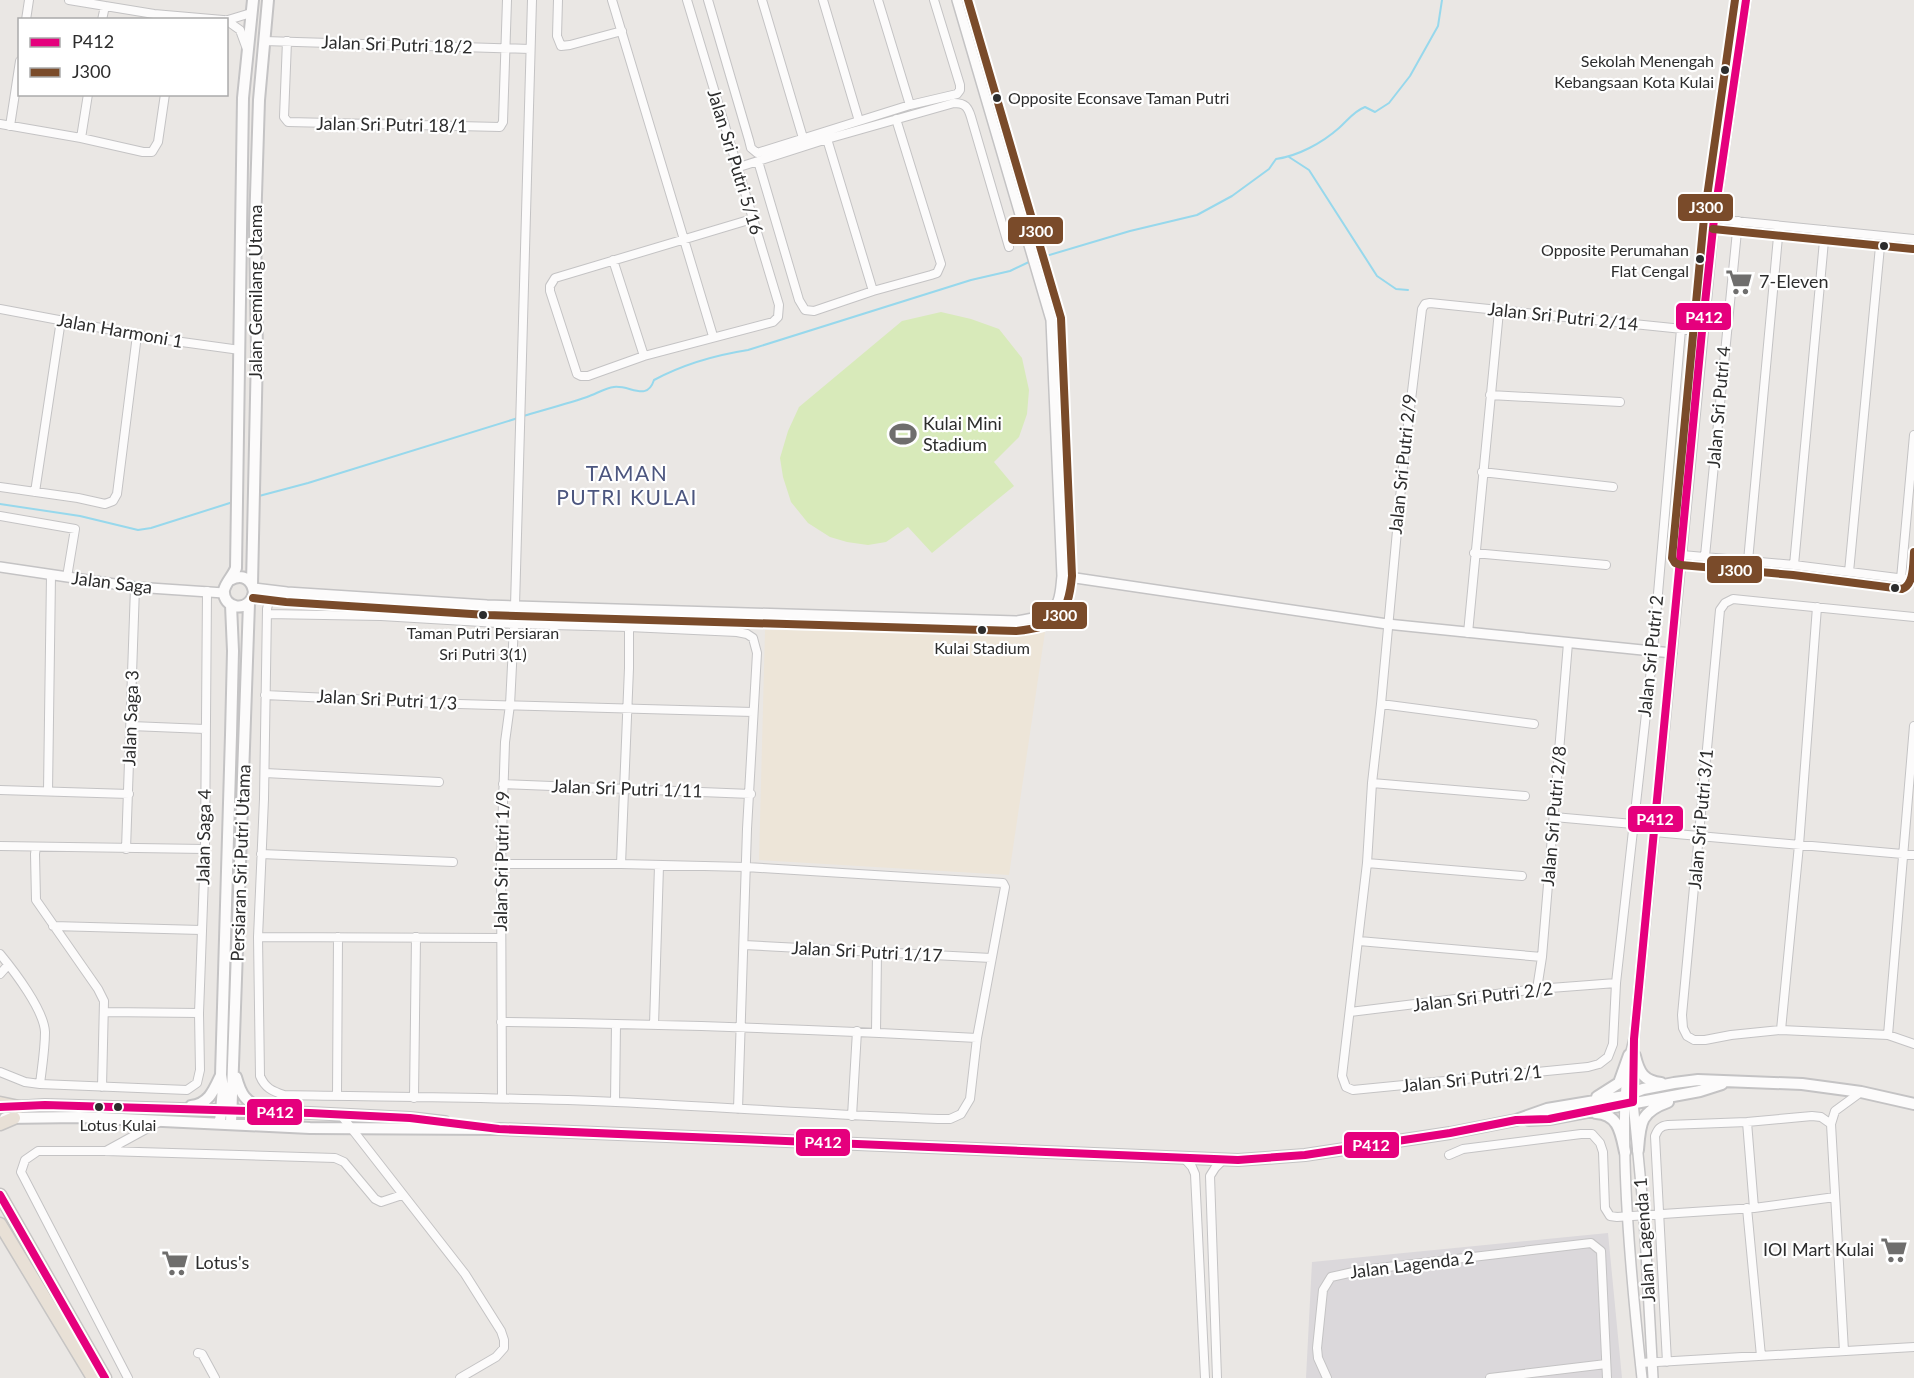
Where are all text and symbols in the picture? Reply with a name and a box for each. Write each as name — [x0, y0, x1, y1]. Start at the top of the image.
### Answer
legend — [18, 18, 228, 96]
text: P412 — [72, 30, 114, 52]
street label: Jalan Sri Putri 18/2 — [321, 30, 473, 58]
place label: Sekolah Menengah Kebangsaan Kota Kulai — [1554, 51, 1714, 91]
text: J300 — [72, 60, 111, 82]
marker: Sekolah Menengah Kebangsaan Kota Kulai — [1719, 64, 1731, 76]
street label: Jalan Sri Putri 5/16 — [703, 86, 769, 237]
place label: Opposite Econsave Taman Putri — [1008, 88, 1229, 107]
marker: Opposite Econsave Taman Putri — [991, 92, 1003, 104]
street label: Jalan Sri Putri 18/1 — [316, 112, 468, 136]
line badge: J300 — [1677, 193, 1734, 222]
text: J300 — [1689, 197, 1723, 216]
street label: Jalan Gemilang Utama — [244, 204, 266, 380]
line badge: J300 — [1007, 216, 1064, 245]
text: J300 — [1019, 221, 1053, 240]
place label: Opposite Perumahan Flat Cengal — [1541, 240, 1689, 280]
unlabelled marker — [1878, 240, 1890, 252]
marker: Opposite Perumahan Flat Cengal — [1694, 253, 1706, 265]
supermarket icon: 7-Eleven — [1724, 267, 1754, 297]
place label: 7-Eleven — [1759, 270, 1829, 292]
street label: Jalan Sri Putri 2/14 — [1487, 297, 1639, 335]
line badge: P412 — [1675, 302, 1732, 331]
text: P412 — [1685, 307, 1723, 326]
street label: Jalan Harmoni 1 — [56, 308, 185, 352]
street label: Jalan Sri Putri 4 — [1702, 345, 1734, 469]
street label: Jalan Sri Putri 2/9 — [1384, 393, 1420, 535]
place label: Kulai Mini Stadium — [923, 412, 1002, 455]
sports icon: Kulai Mini Stadium — [888, 419, 918, 449]
district label: TAMAN PUTRI KULAI — [556, 460, 698, 509]
line badge: J300 — [1706, 555, 1763, 584]
text: J300 — [1718, 560, 1752, 579]
street label: Jalan Saga — [71, 566, 154, 598]
unlabelled marker — [1889, 582, 1901, 594]
street label: Jalan Sri Putri 2 — [1633, 594, 1667, 718]
line badge: J300 — [1031, 601, 1088, 630]
text: J300 — [1043, 605, 1077, 624]
marker: Taman Putri Persiaran Sri Putri 3(1) — [477, 609, 489, 621]
place label: Taman Putri Persiaran Sri Putri 3(1) — [407, 623, 559, 663]
marker: Kulai Stadium — [976, 624, 988, 636]
place label: Kulai Stadium — [934, 638, 1030, 657]
street label: Jalan Saga 3 — [117, 670, 143, 766]
street label: Jalan Sri Putri 1/3 — [316, 684, 458, 714]
street label: Jalan Sri Putri 2/8 — [1536, 745, 1570, 887]
street label: Jalan Sri Putri 3/1 — [1683, 748, 1717, 890]
street label: Persiaran Sri Putri Utama — [226, 764, 254, 962]
street label: Jalan Sri Putri 1/11 — [551, 774, 703, 802]
street label: Jalan Saga 4 — [191, 789, 215, 885]
street label: Jalan Sri Putri 1/9 — [489, 790, 513, 932]
line badge: P412 — [1627, 805, 1684, 833]
text: P412 — [1636, 809, 1674, 828]
street label: Jalan Sri Putri 1/17 — [791, 936, 943, 966]
street label: Jalan Sri Putri 2/2 — [1412, 977, 1554, 1016]
street label: Jalan Sri Putri 2/1 — [1401, 1060, 1543, 1096]
line badge: P412 — [246, 1098, 303, 1126]
unlabelled marker — [93, 1101, 105, 1113]
marker: Lotus Kulai — [112, 1101, 124, 1113]
text: P412 — [256, 1102, 294, 1121]
place label: Lotus Kulai — [80, 1115, 156, 1134]
line badge: P412 — [795, 1128, 851, 1157]
line badge: P412 — [1343, 1131, 1400, 1159]
text: P412 — [804, 1132, 842, 1151]
text: P412 — [1352, 1135, 1390, 1154]
street label: Jalan Lagenda 1 — [1629, 1177, 1659, 1303]
supermarket icon: IOI Mart Kulai — [1879, 1235, 1909, 1265]
place label: IOI Mart Kulai — [1763, 1238, 1874, 1260]
street label: Jalan Lagenda 2 — [1348, 1245, 1475, 1283]
supermarket icon: Lotus's — [160, 1248, 190, 1278]
place label: Lotus's — [195, 1251, 249, 1273]

